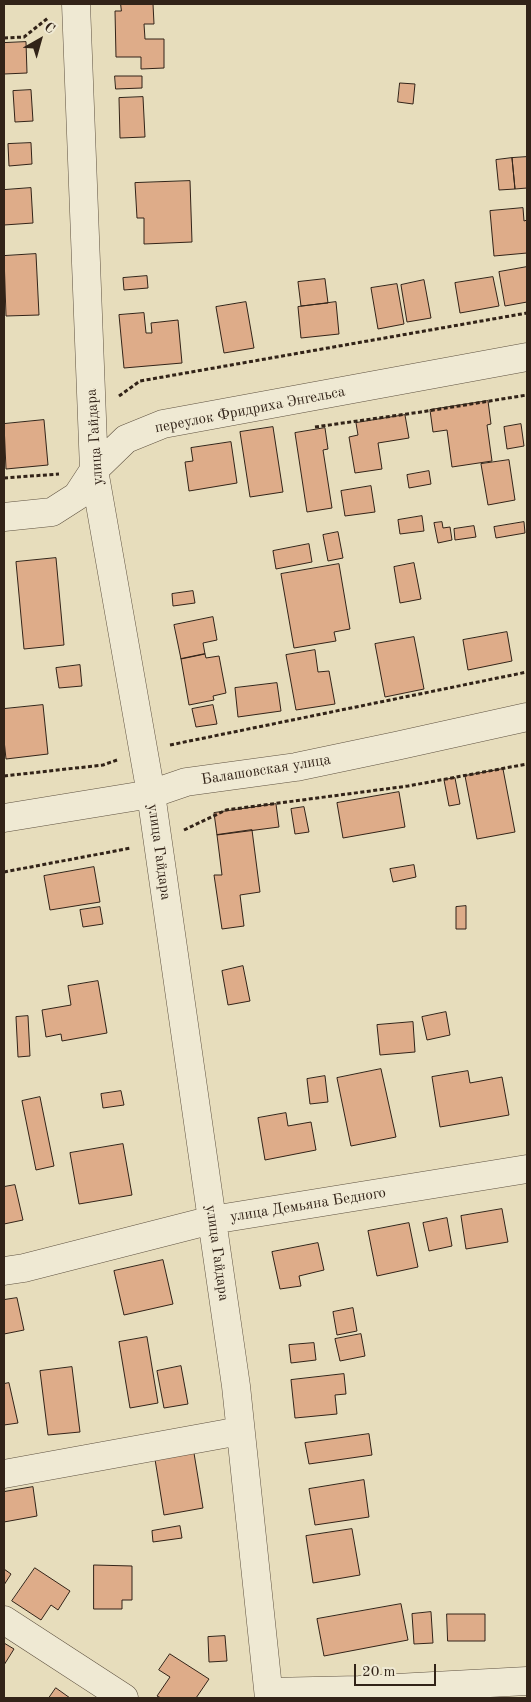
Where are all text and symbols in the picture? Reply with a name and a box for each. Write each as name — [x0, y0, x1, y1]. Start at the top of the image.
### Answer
north arrow — [15, 15, 65, 65]
text: С — [41, 20, 57, 37]
street label: переулок Фридриха Энгельса — [153, 383, 347, 437]
street label: улица Гайдара — [83, 388, 107, 486]
street label: Балашовская улица — [200, 751, 332, 789]
street label: улица Гайдара — [143, 803, 175, 901]
street label: улица Демьяна Бедного — [229, 1184, 387, 1226]
street label: улица Гайдара — [201, 1204, 233, 1302]
scale bar — [356, 1654, 438, 1686]
text: 20 m — [362, 1665, 396, 1680]

